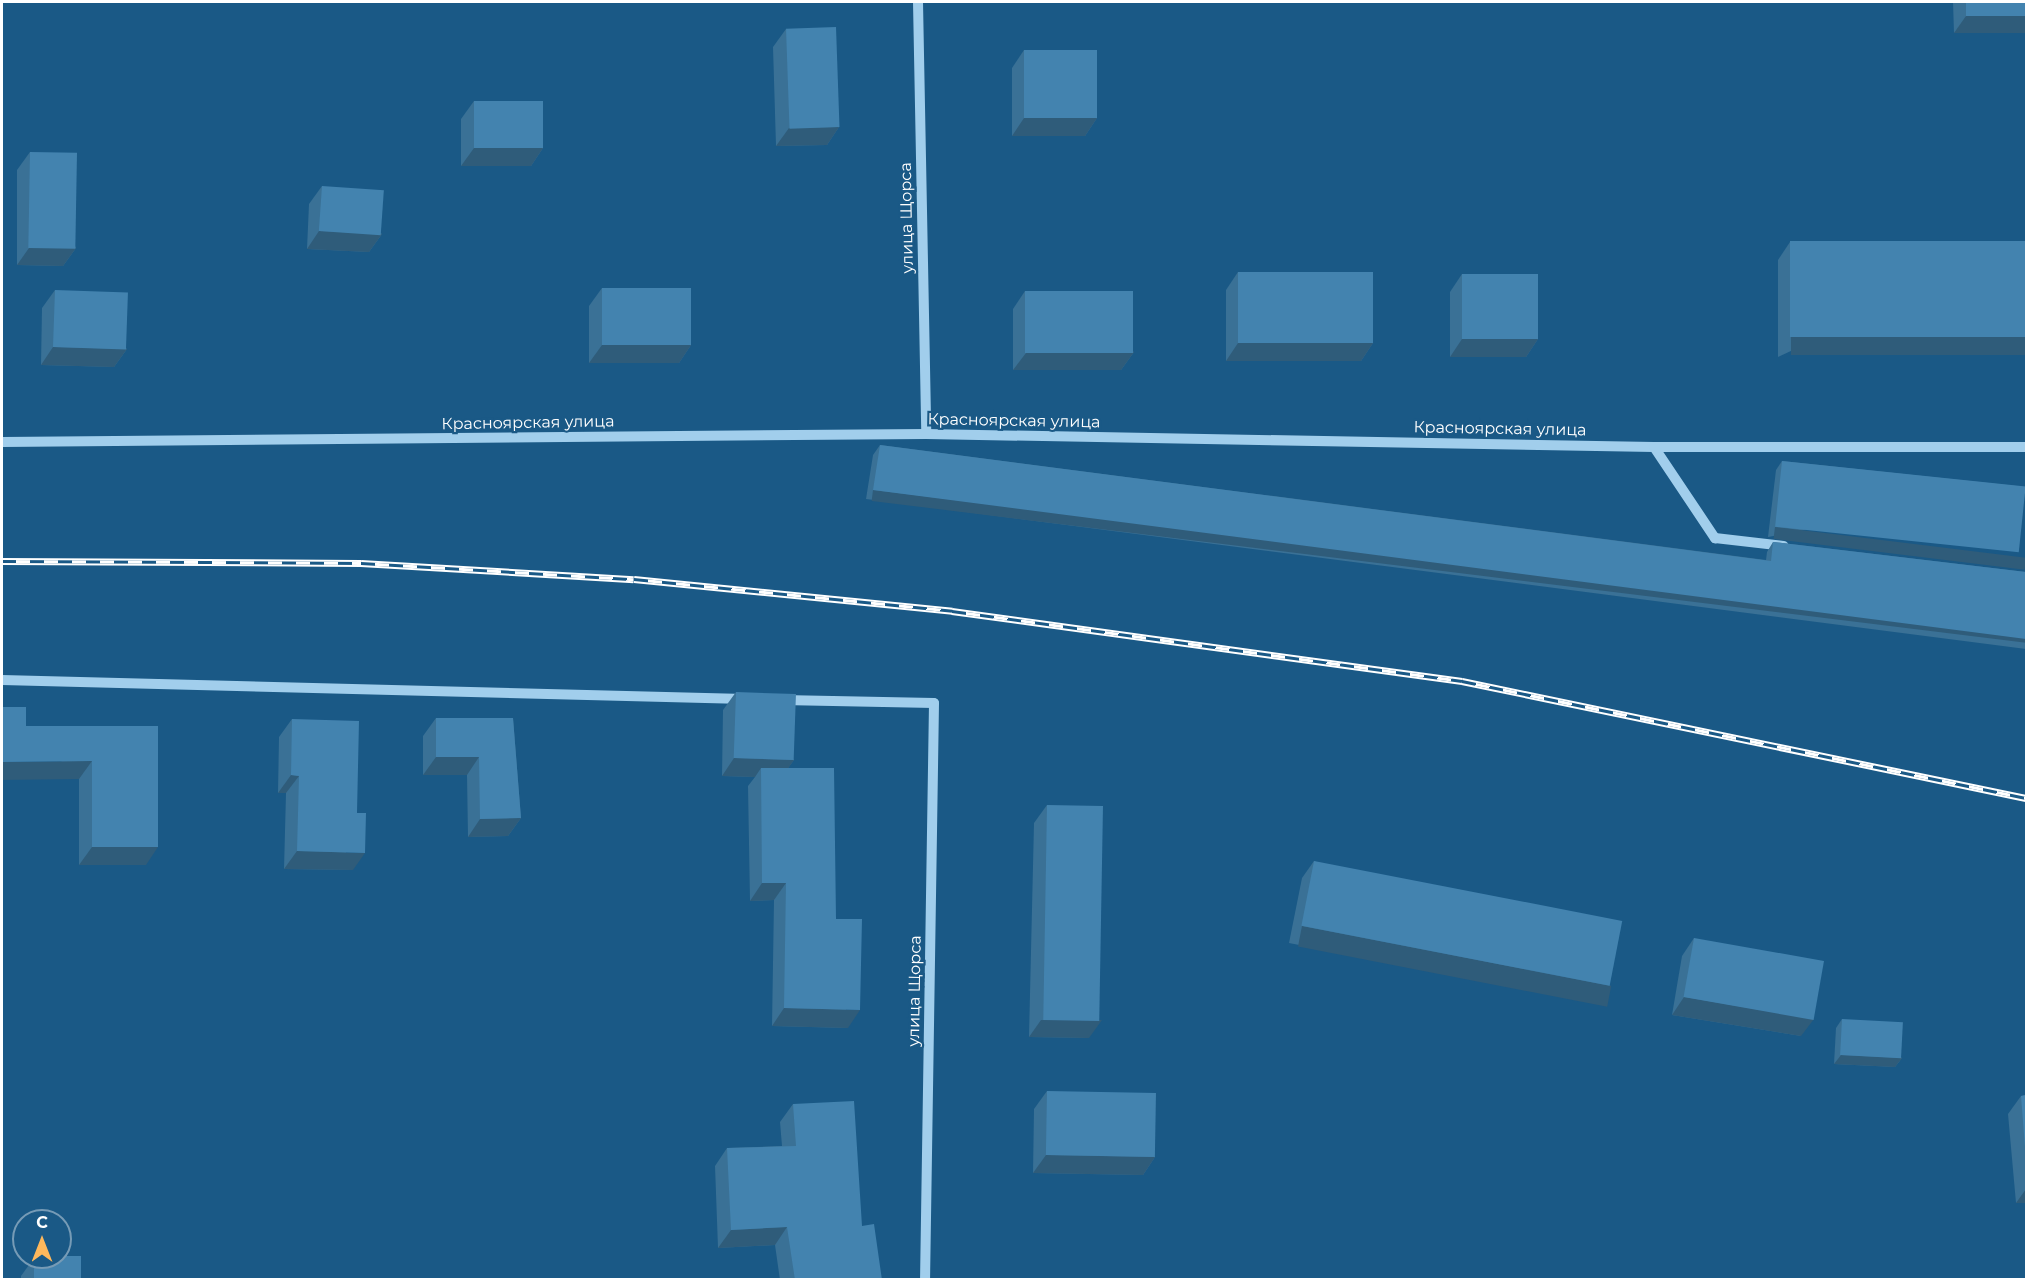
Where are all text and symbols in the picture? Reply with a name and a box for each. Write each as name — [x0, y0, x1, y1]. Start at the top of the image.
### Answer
street label: улица Щорса — [896, 162, 918, 274]
street label: Красноярская улица — [927, 410, 1101, 432]
street label: Красноярская улица — [441, 412, 615, 434]
street label: Красноярская улица — [1413, 418, 1587, 440]
street label: улица Щорса — [904, 935, 926, 1047]
north arrow — [12, 1209, 72, 1269]
text: С — [36, 1213, 48, 1232]

